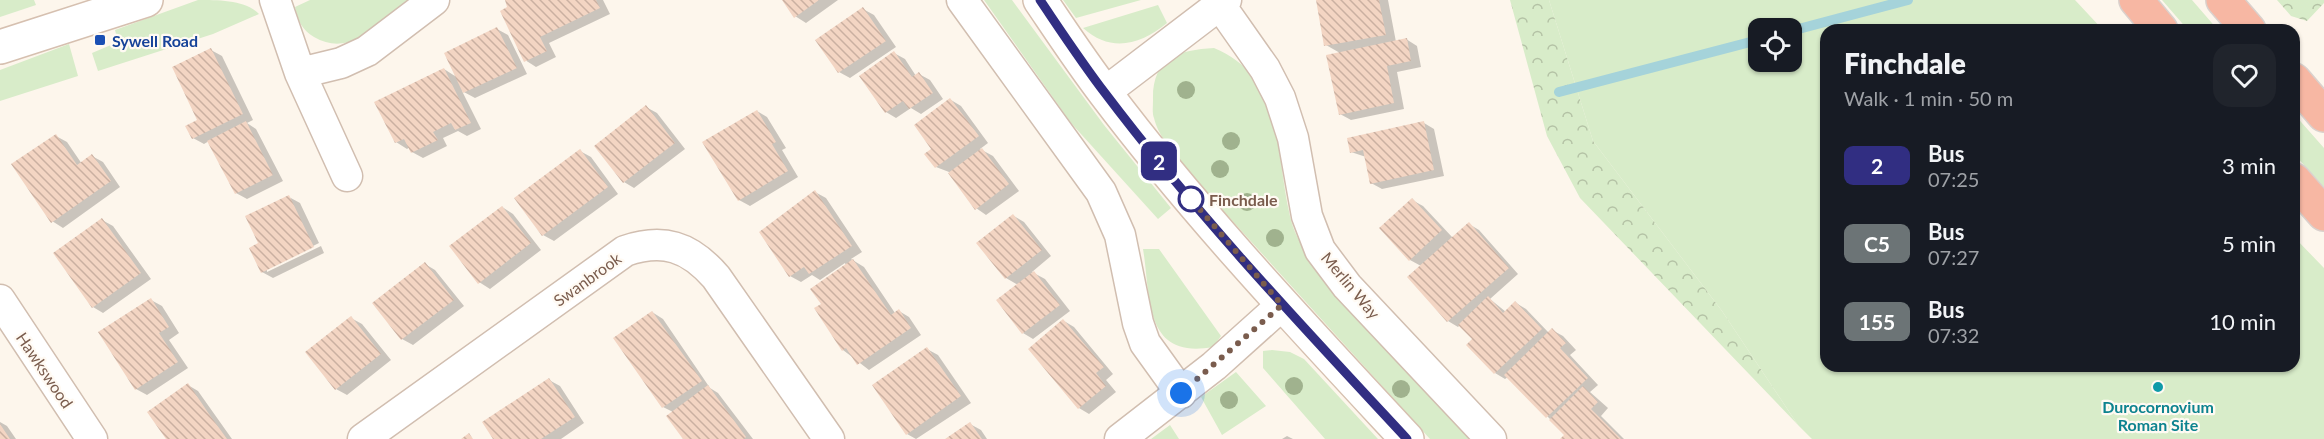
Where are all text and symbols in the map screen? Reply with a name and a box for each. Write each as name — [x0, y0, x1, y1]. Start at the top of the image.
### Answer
map controls — [1748, 18, 1802, 72]
button: locate — [1748, 18, 1802, 72]
place label: Sywell Road — [112, 31, 198, 50]
marker: Sywell Road — [93, 33, 107, 47]
button: heart — [2213, 44, 2276, 107]
text: Finchdale — [1844, 46, 1966, 80]
text: Walk · 1 min · 50 m — [1844, 86, 2013, 110]
text: Bus — [1928, 140, 1964, 167]
line badge: 2 — [1140, 142, 1178, 180]
text: 2 — [1153, 149, 1165, 174]
text: 3 min — [2222, 152, 2276, 179]
text: 2 — [1871, 153, 1883, 178]
text: 07:25 — [1928, 167, 1979, 191]
marker: Finchdale — [1178, 186, 1204, 212]
place label: Finchdale — [1209, 190, 1278, 209]
text: Bus — [1928, 218, 1964, 245]
text: 5 min — [2222, 230, 2276, 257]
text: C5 — [1864, 231, 1890, 256]
text: 07:27 — [1928, 245, 1979, 269]
street label: Swanbrook — [550, 248, 625, 310]
street label: Merlin Way — [1318, 248, 1385, 323]
text: Bus — [1928, 296, 1964, 323]
text: 10 min — [2209, 308, 2276, 335]
text: 155 — [1859, 309, 1895, 334]
text: 07:32 — [1928, 323, 1979, 347]
street label: Hawkswood — [13, 329, 77, 411]
your location — [1166, 378, 1196, 408]
marker: Durocornovium Roman Site — [2151, 380, 2165, 394]
place label: Durocornovium Roman Site — [2102, 397, 2214, 434]

